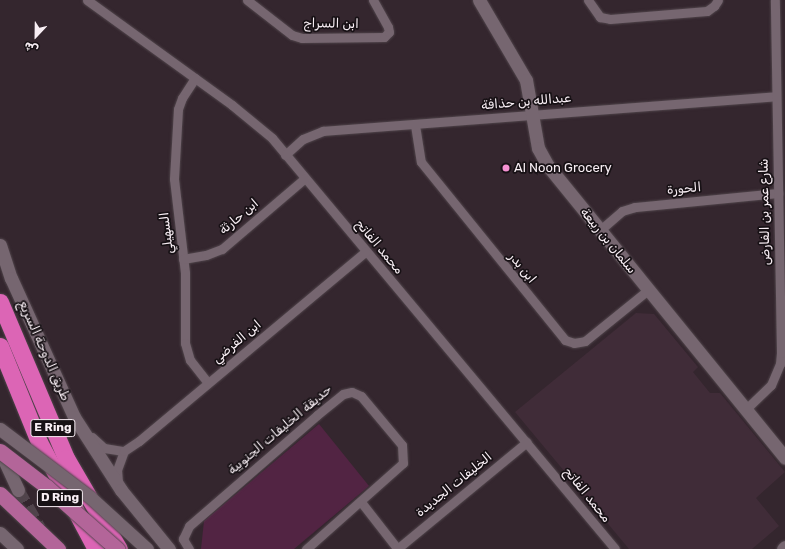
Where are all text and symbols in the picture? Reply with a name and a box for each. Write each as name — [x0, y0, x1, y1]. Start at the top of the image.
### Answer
north arrow — [16, 16, 56, 56]
street label: ابن السراج — [303, 16, 359, 32]
text: ش — [22, 39, 40, 56]
street label: عبدالله بن حذافة — [480, 90, 572, 114]
street label: شارع عمر بن الفارض — [756, 158, 774, 266]
place label: Al Noon Grocery — [514, 160, 612, 176]
marker: Al Noon Grocery — [501, 163, 511, 173]
street label: الحورة — [666, 180, 702, 198]
street label: ابن حارثة — [216, 196, 262, 238]
street label: سلمان بن ربيعة — [577, 205, 639, 277]
street label: السهيلي — [157, 211, 177, 255]
street label: محمد الفاتح — [352, 217, 406, 277]
street label: ابن بدر — [505, 249, 539, 287]
street label: طريق الدوحة السريع — [15, 299, 73, 403]
street label: ابن الفرضي — [209, 317, 265, 367]
street label: حديقة الخليفات الجنوبية — [225, 382, 335, 478]
road number: E Ring — [30, 418, 76, 438]
street label: الخليفات الجديدة — [413, 449, 495, 521]
street label: محمد الفاتح — [560, 464, 614, 526]
road number: D Ring — [36, 488, 84, 508]

